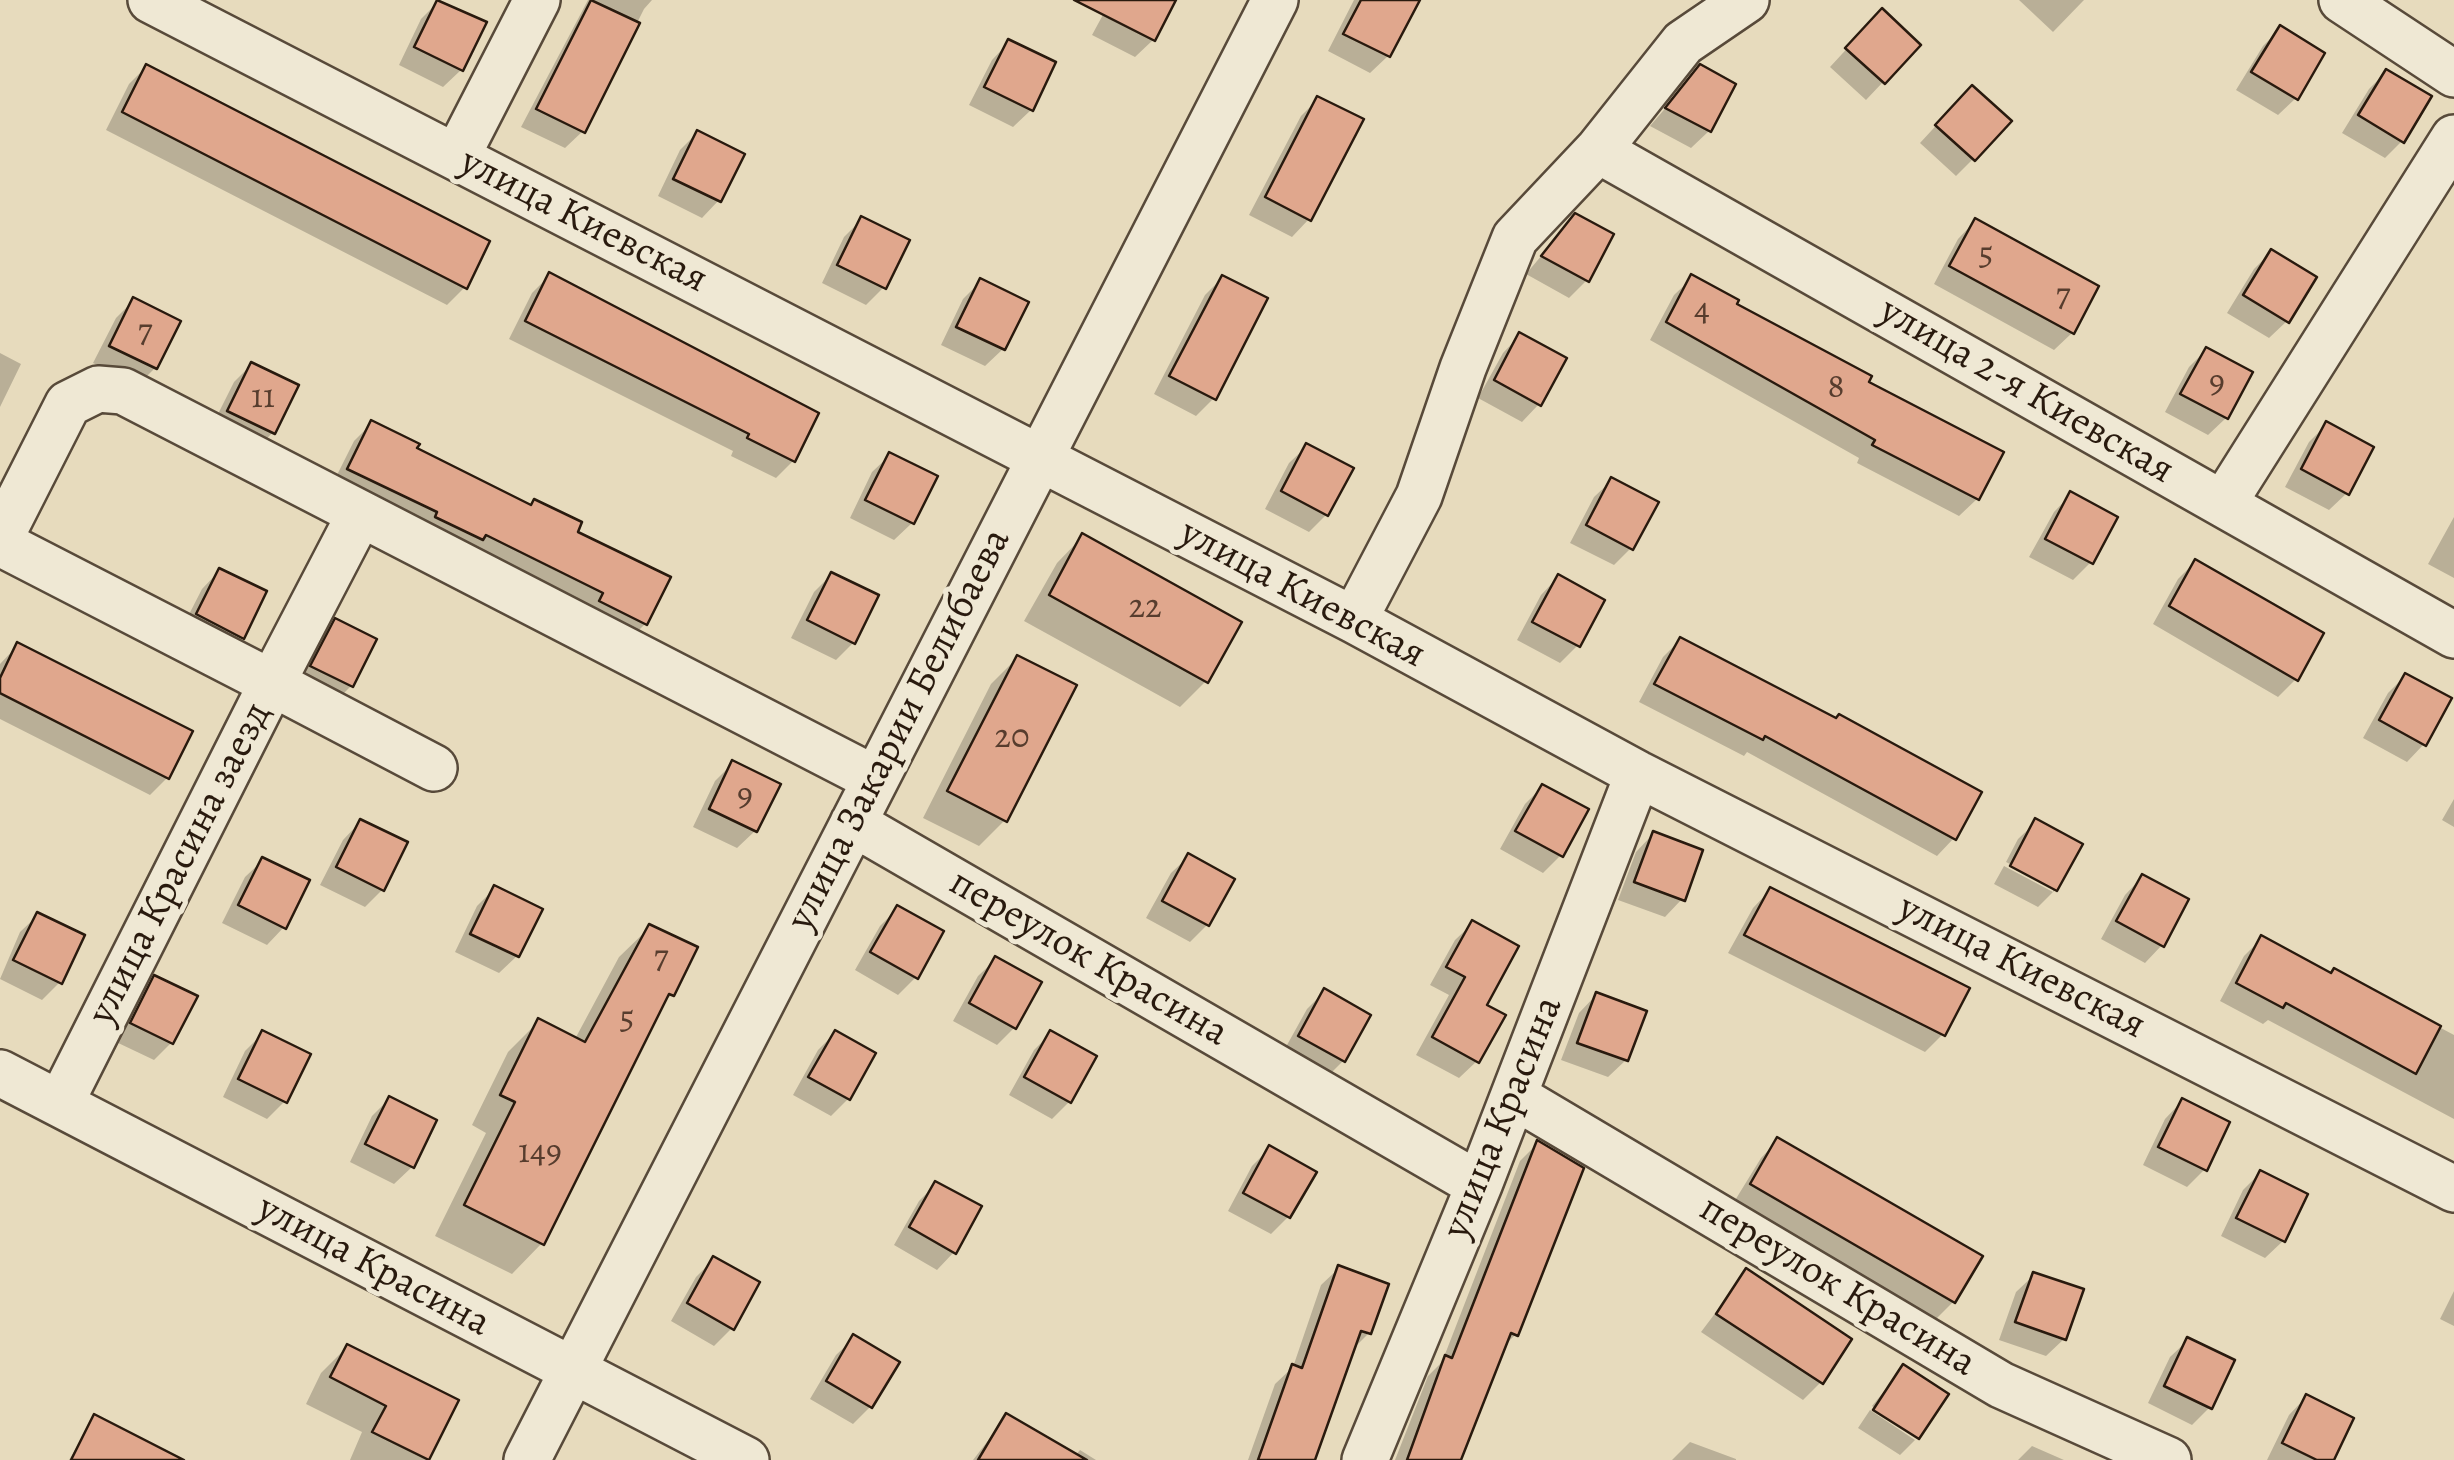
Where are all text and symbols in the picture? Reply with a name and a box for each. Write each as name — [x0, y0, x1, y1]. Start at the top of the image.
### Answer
street label: улица Киевская — [451, 139, 715, 305]
house number: 5 — [1978, 234, 1994, 276]
house number: 7 — [2056, 276, 2070, 318]
street label: улица 2-я Киевская — [1870, 288, 2182, 496]
house number: 4 — [1694, 290, 1710, 332]
house number: 7 — [138, 312, 152, 354]
house number: 9 — [2209, 362, 2225, 404]
house number: 8 — [1828, 367, 1844, 409]
house number: 11 — [251, 377, 275, 419]
street label: улица Киевская — [1171, 510, 1433, 680]
street label: улица Закарии Белибаева — [778, 521, 1022, 939]
house number: 22 — [1128, 587, 1162, 629]
street label: улица Красина заезд — [79, 695, 283, 1033]
house number: 20 — [994, 717, 1030, 759]
house number: 9 — [737, 775, 753, 817]
street label: переулок Красина — [940, 860, 1236, 1058]
street label: улица Киевская — [1889, 885, 2153, 1051]
house number: 7 — [654, 938, 668, 980]
street label: улица Красина — [1434, 990, 1574, 1246]
house number: 5 — [619, 998, 635, 1040]
house number: 149 — [518, 1132, 562, 1174]
street label: улица Красина — [248, 1186, 498, 1348]
street label: переулок Красина — [1690, 1186, 1984, 1388]

